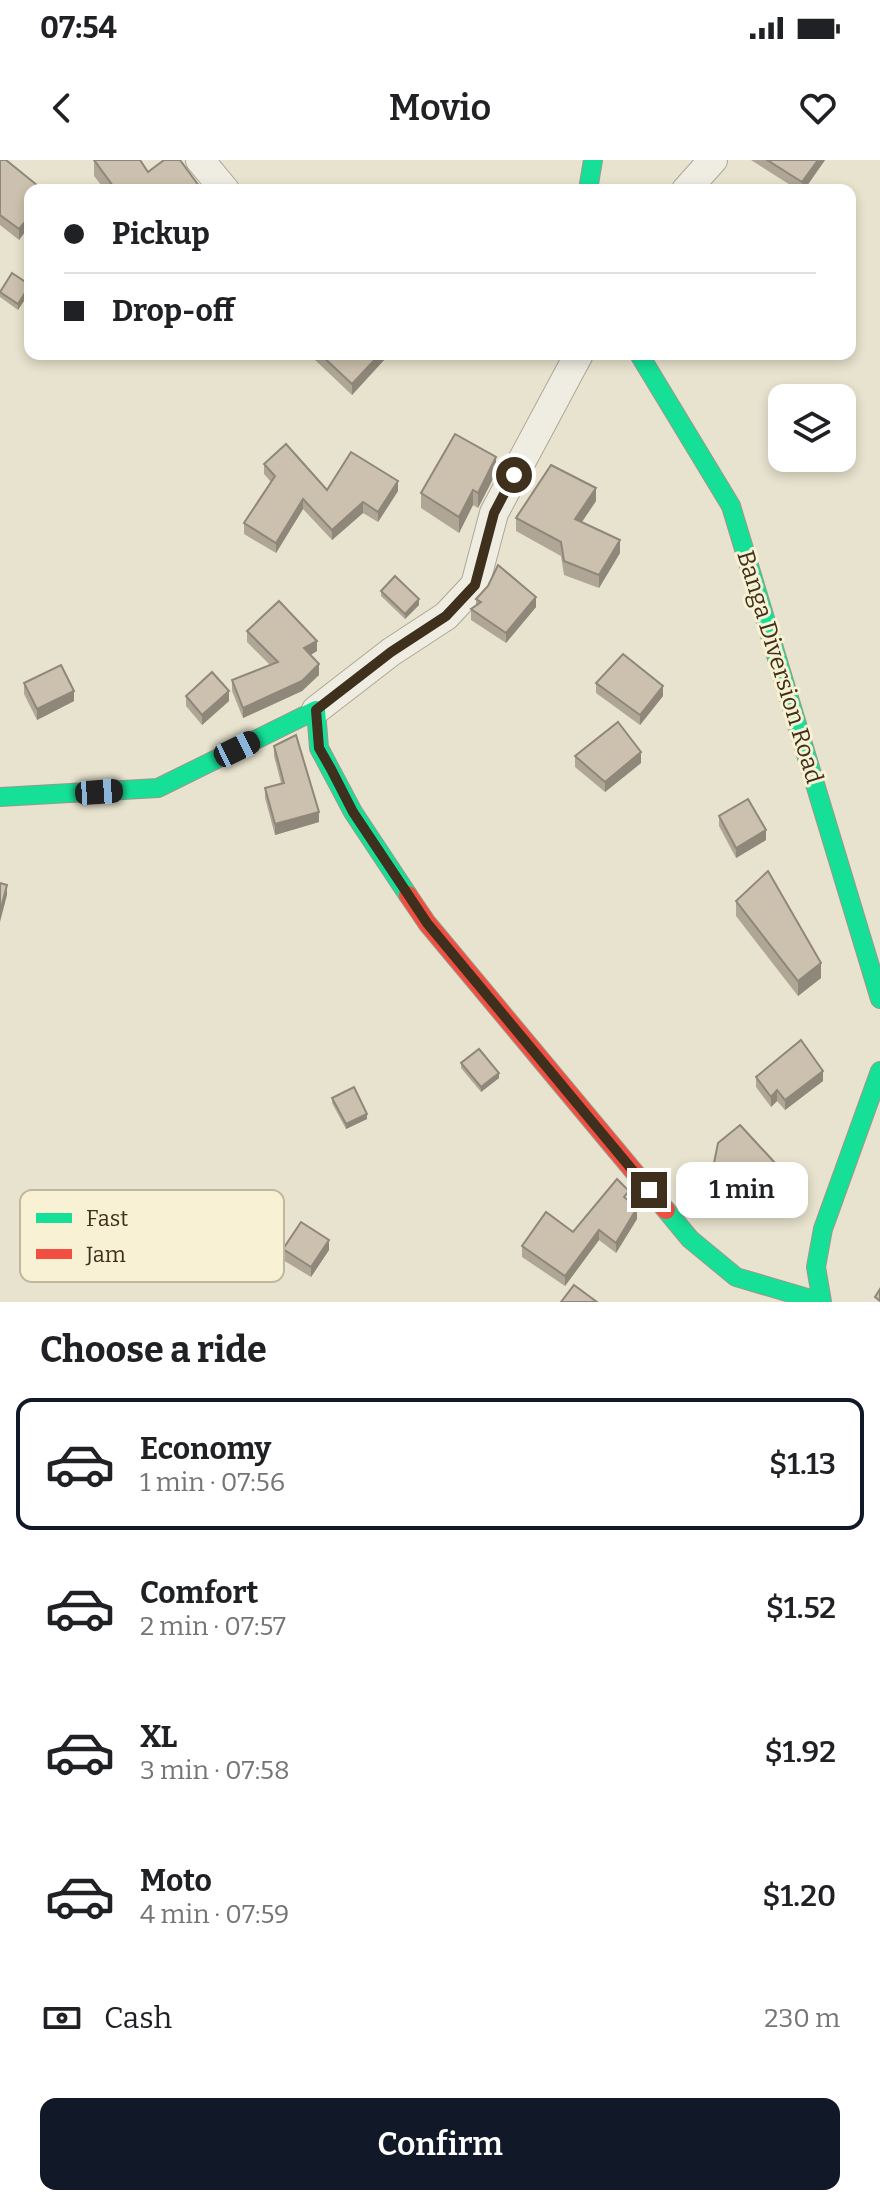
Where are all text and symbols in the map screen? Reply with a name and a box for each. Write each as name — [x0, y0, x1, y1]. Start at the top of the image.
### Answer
text: 07:54 — [40, 10, 117, 46]
icon: back — [40, 86, 84, 130]
text: Movio — [389, 86, 491, 130]
icon: heart — [796, 86, 840, 130]
text: Pickup — [112, 216, 210, 252]
text: Drop-off — [112, 293, 234, 329]
map controls — [768, 384, 856, 472]
button: layers — [768, 384, 856, 472]
route start — [496, 457, 532, 493]
street label: Banga Diversion Road — [731, 547, 829, 787]
car — [210, 728, 264, 770]
car — [74, 778, 124, 806]
callout: 1 min — [677, 1162, 809, 1218]
route end — [631, 1172, 667, 1208]
text: 1 min — [709, 1174, 775, 1205]
legend — [20, 1190, 284, 1282]
text: Fast — [86, 1205, 128, 1232]
text: Jam — [85, 1241, 126, 1268]
text: Choose a ride — [40, 1328, 267, 1372]
icon: car — [44, 1428, 116, 1500]
text: Economy — [140, 1431, 271, 1467]
text: $1.13 — [769, 1446, 836, 1482]
text: 1 min · 07:56 — [140, 1467, 285, 1498]
icon: car — [44, 1572, 116, 1644]
text: Comfort — [140, 1575, 258, 1611]
text: $1.52 — [766, 1590, 836, 1626]
text: 2 min · 07:57 — [140, 1611, 286, 1642]
icon: car — [44, 1716, 116, 1788]
text: XL — [140, 1719, 177, 1755]
text: $1.92 — [764, 1734, 836, 1770]
text: 3 min · 07:58 — [140, 1755, 290, 1786]
icon: car — [44, 1860, 116, 1932]
text: Moto — [140, 1863, 212, 1899]
text: $1.20 — [762, 1878, 836, 1914]
text: 4 min · 07:59 — [140, 1899, 289, 1930]
icon: cash — [40, 1996, 84, 2040]
text: Cash — [104, 2000, 172, 2036]
text: 230 m — [764, 2003, 840, 2034]
button: Confirm — [40, 2098, 840, 2190]

